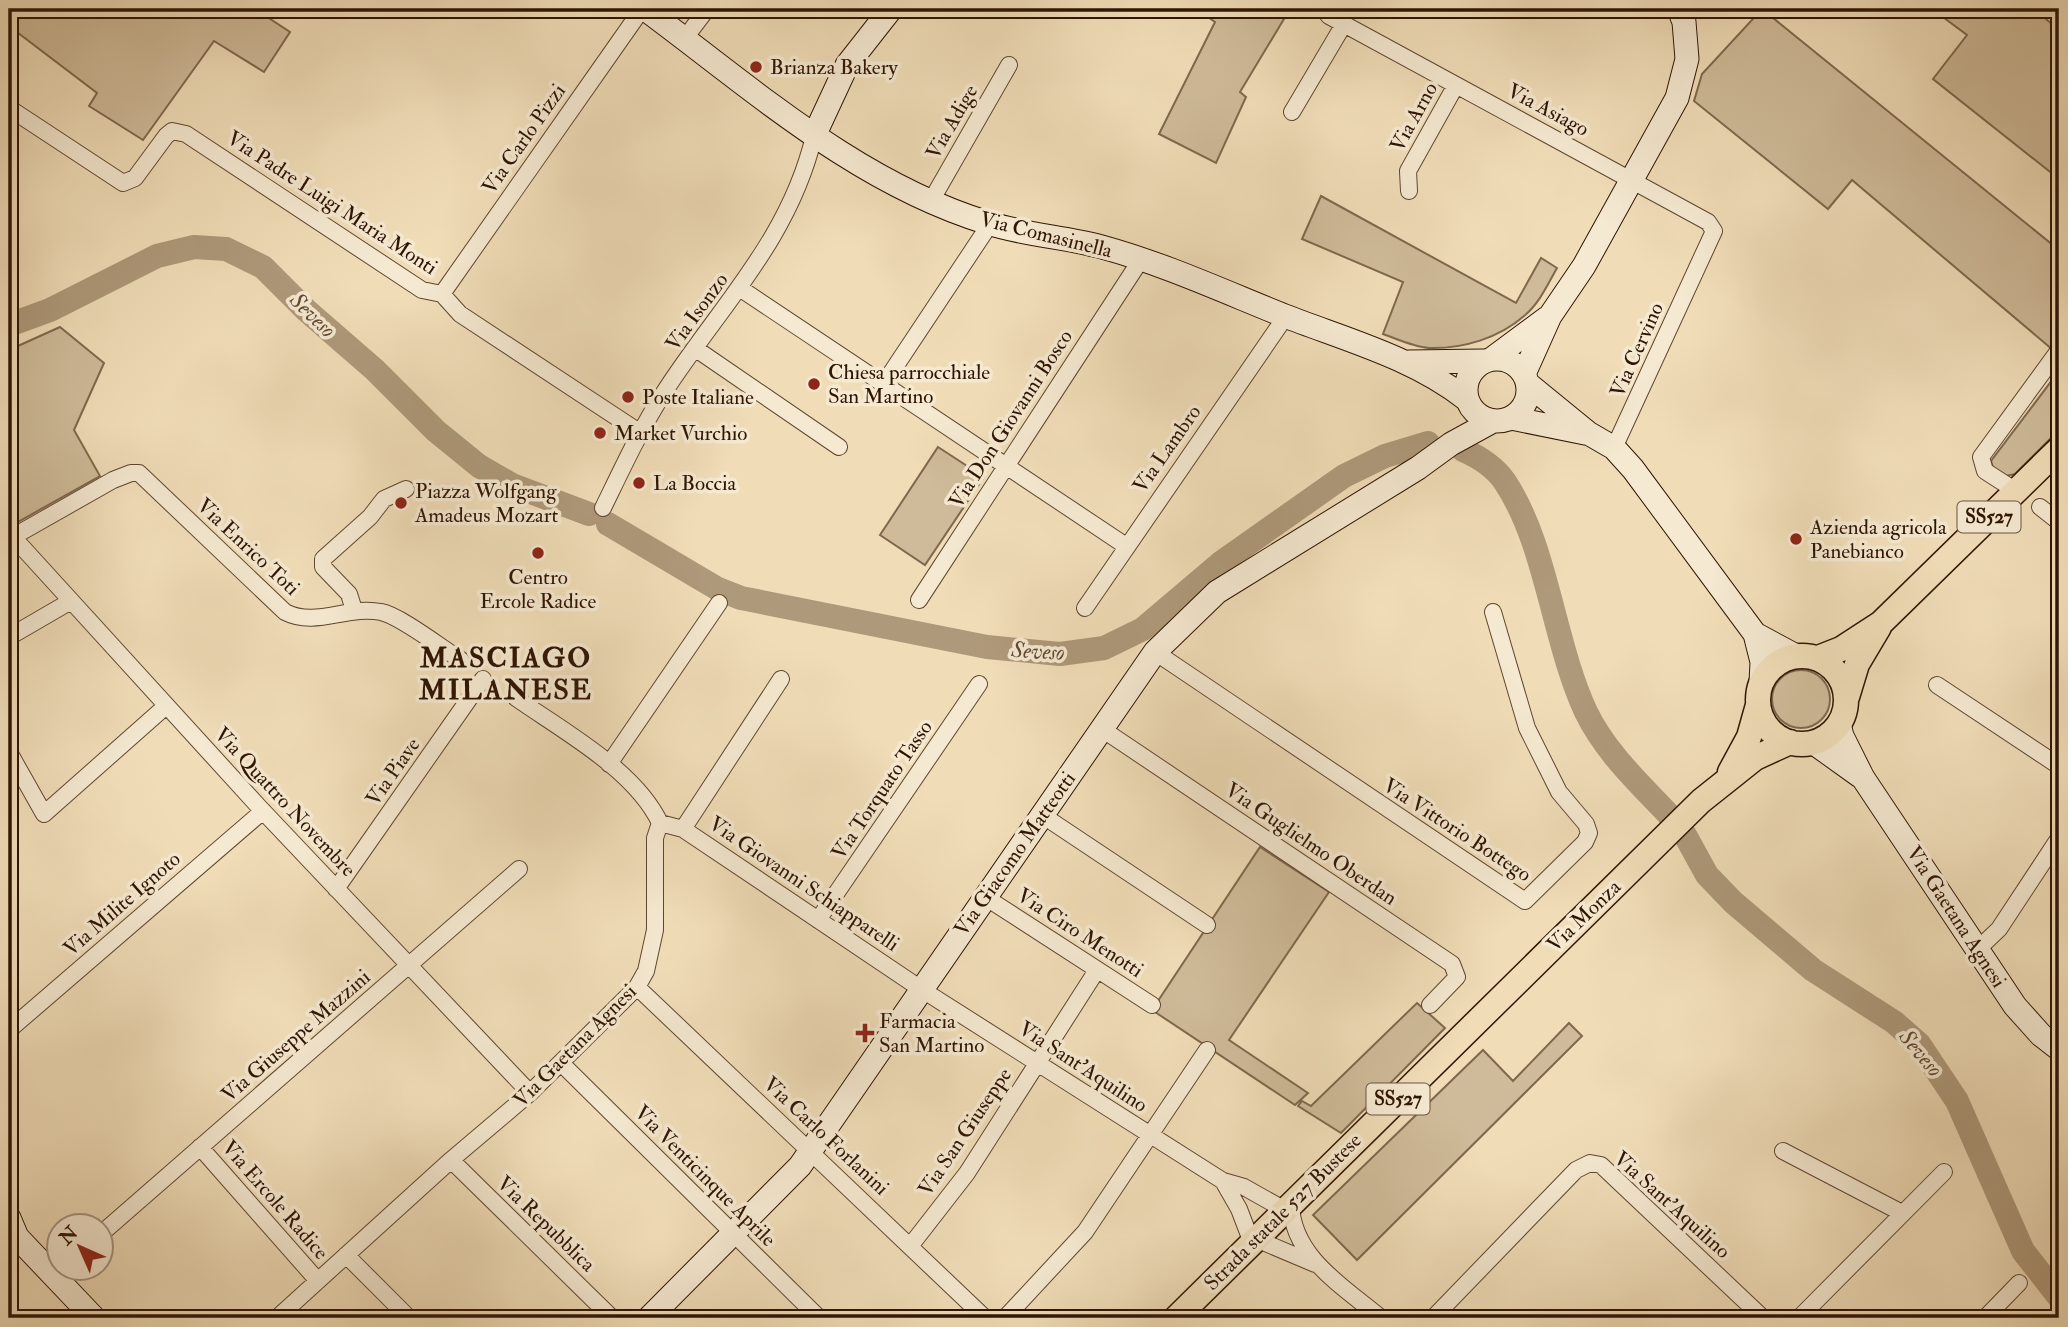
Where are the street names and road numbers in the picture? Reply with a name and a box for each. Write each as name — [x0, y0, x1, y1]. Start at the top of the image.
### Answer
street label: Via Arno — [1384, 77, 1444, 157]
street label: Via Asiago — [1503, 77, 1593, 143]
street label: Via Carlo Pizzi — [476, 78, 572, 199]
street label: Via Adige — [920, 80, 984, 164]
street label: Via Padre Luigi Maria Monti — [222, 125, 443, 281]
street label: Via Comasinella — [977, 205, 1115, 265]
street label: Via Isonzo — [660, 268, 734, 356]
street label: Via Cervino — [1604, 298, 1670, 402]
street label: Via Don Giovanni Bosco — [943, 325, 1079, 513]
street label: Via Lambro — [1127, 400, 1207, 498]
street label: Via Enrico Toti — [191, 492, 305, 602]
road number: SS527 — [1958, 502, 2021, 532]
street label: Via Torquato Tasso — [825, 715, 939, 865]
street label: Via Quattro Novembre — [208, 721, 362, 883]
street label: Via Piave — [360, 732, 426, 811]
street label: Via Giacomo Matteotti — [948, 766, 1082, 942]
street label: Via Vittorio Bottego — [1378, 772, 1536, 888]
street label: Via Guglielmo Oberdan — [1220, 776, 1402, 912]
street label: Via Giovanni Schiapparelli — [704, 810, 905, 958]
street label: Via Gaetana Agnesi — [1900, 841, 2012, 993]
street label: Via Milite Ignoto — [58, 846, 186, 962]
street label: Via Monza — [1541, 874, 1627, 958]
street label: Via Ciro Menotti — [1012, 882, 1149, 984]
street label: Via Giuseppe Mazzini — [216, 964, 376, 1108]
street label: Via Gaetana Agnesi — [508, 978, 643, 1113]
street label: Via Sant'Aquilino — [1013, 1015, 1153, 1119]
street label: Via San Giuseppe — [912, 1063, 1018, 1201]
street label: Via Carlo Forlanini — [757, 1071, 895, 1201]
road number: SS527 — [1366, 1084, 1430, 1114]
street label: Via Venticinque Aprile — [628, 1099, 782, 1253]
street label: Strada statale 527 Bustese — [1198, 1127, 1368, 1297]
street label: Via Ercole Radice — [216, 1135, 335, 1266]
street label: Via Sant'Aquilino — [1608, 1145, 1736, 1265]
street label: Via Repubblica — [491, 1170, 601, 1278]

